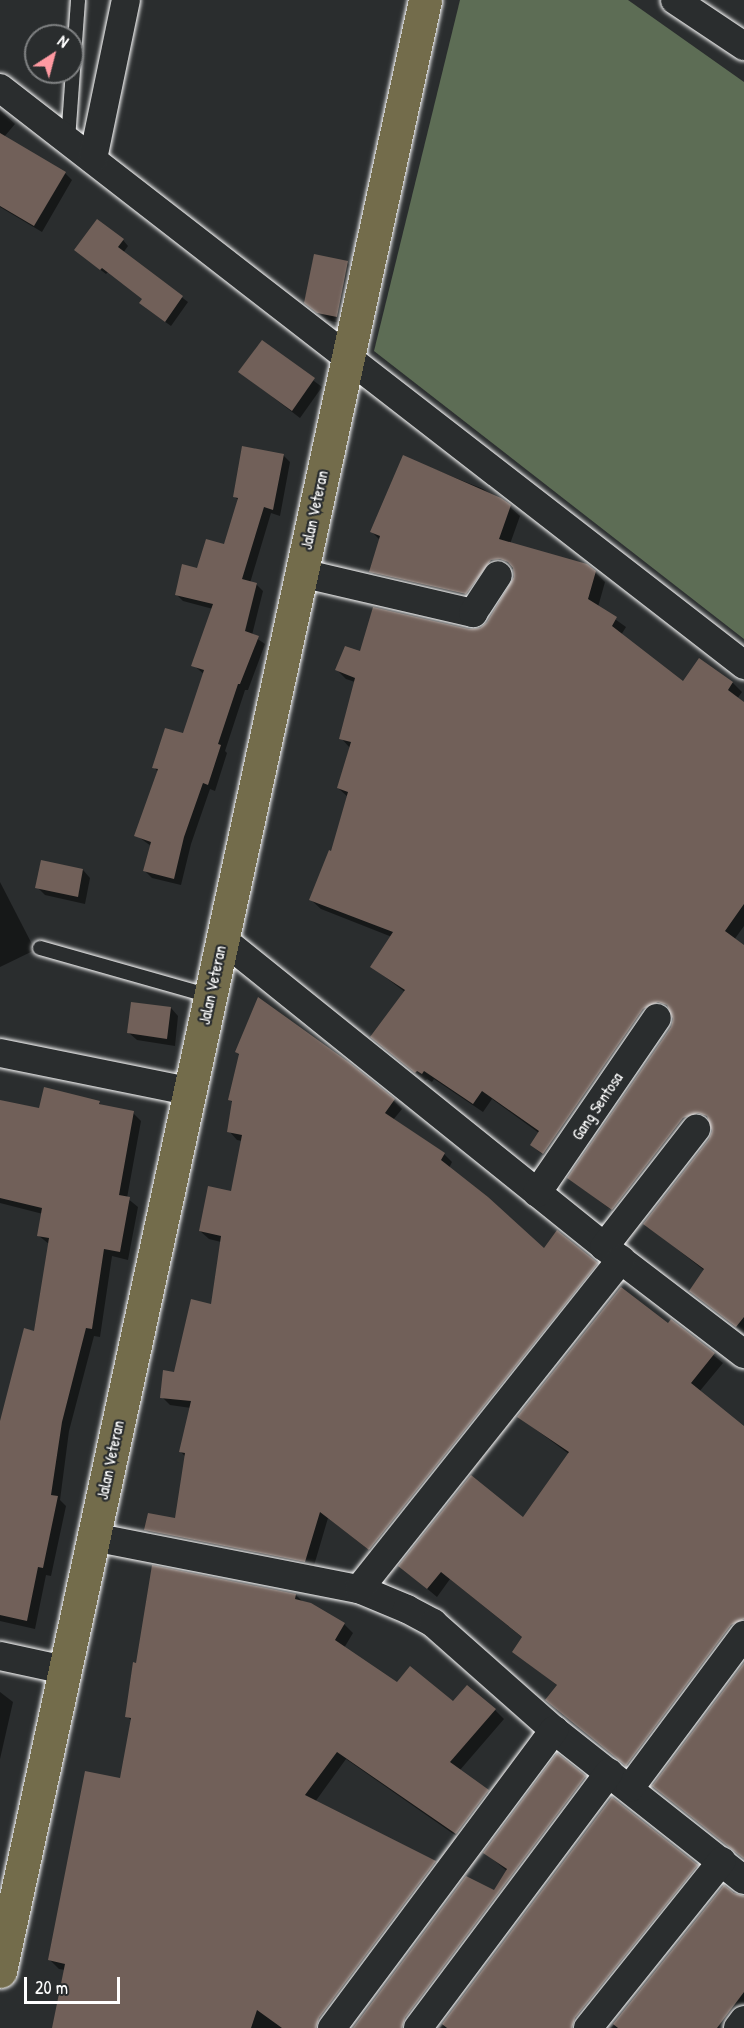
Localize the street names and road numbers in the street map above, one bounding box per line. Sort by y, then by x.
street label: Jalan Veteran [296,469,332,551]
street label: Jalan Veteran [194,944,230,1026]
street label: Gang Sentosa [567,1069,627,1143]
street label: Jalan Veteran [92,1419,128,1501]

